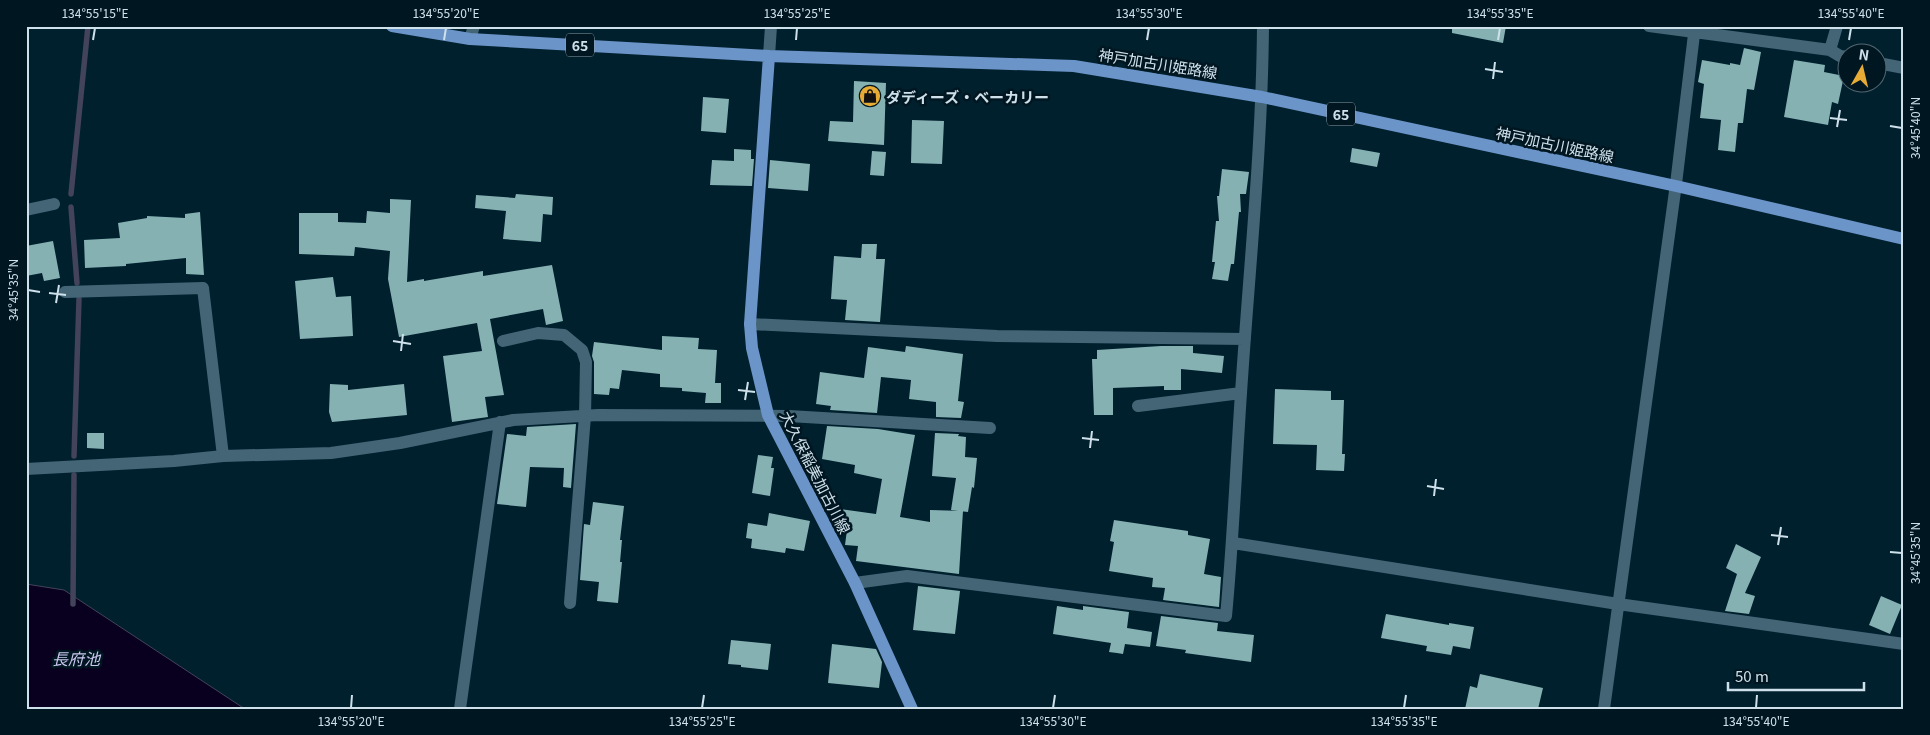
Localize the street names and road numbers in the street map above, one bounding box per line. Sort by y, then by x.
road number: 65 [566,34,594,56]
street label: 神戸加古川姫路線 [1097,43,1219,83]
road number: 65 [1327,102,1355,126]
street label: 神戸加古川姫路線 [1494,121,1616,167]
street label: 大久保稲美加古川線 [776,407,856,537]

